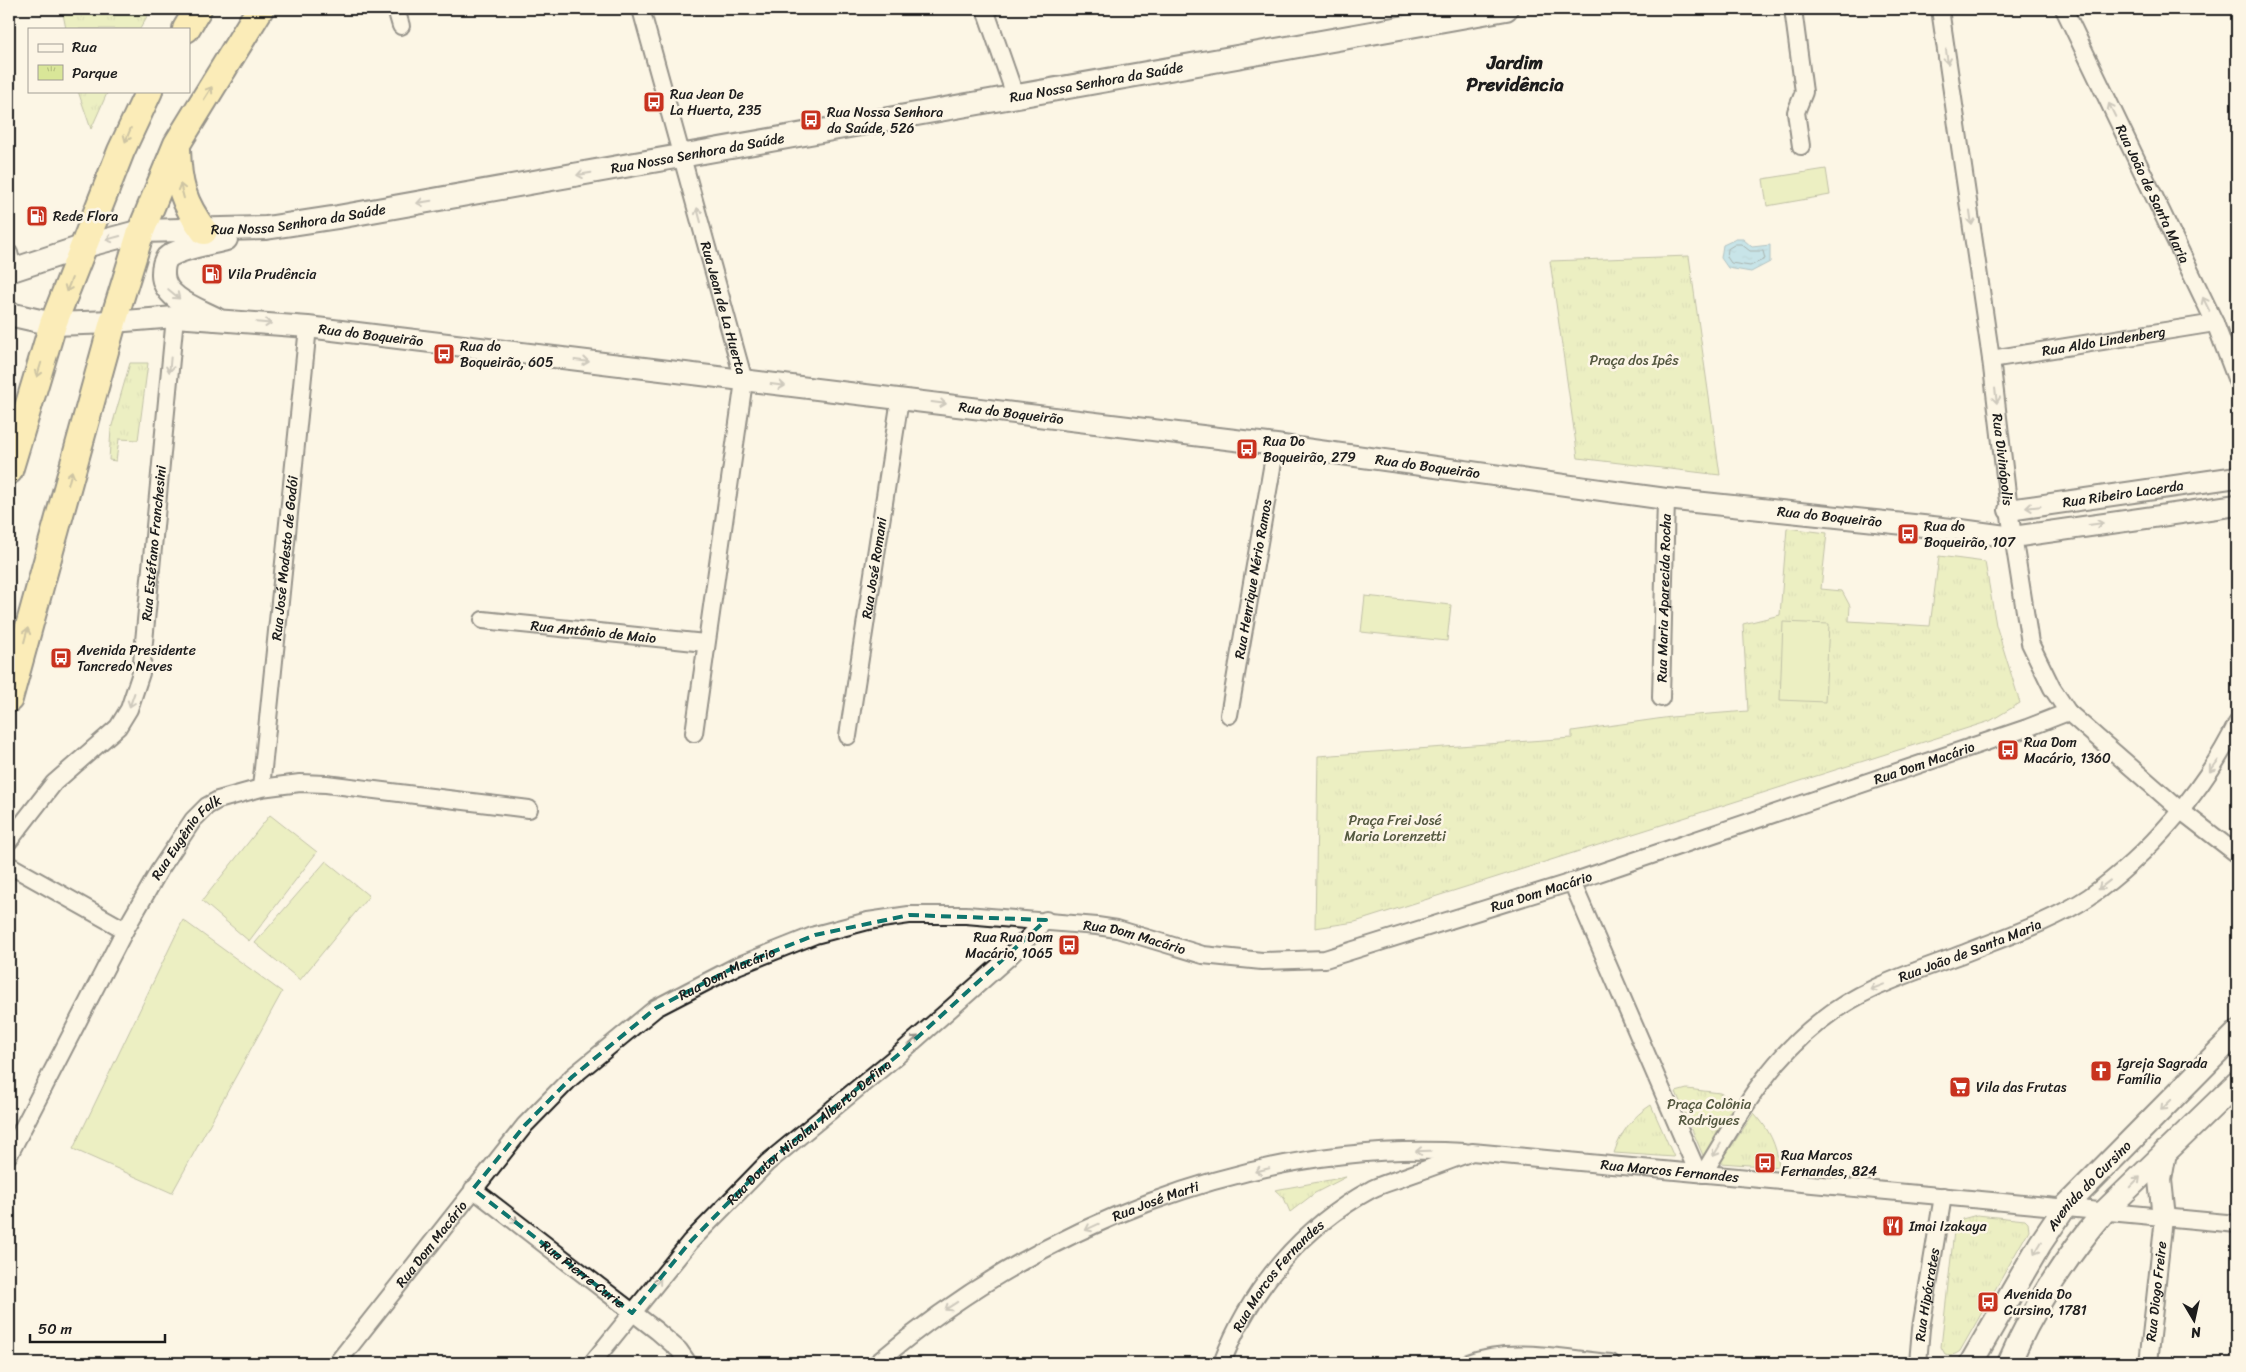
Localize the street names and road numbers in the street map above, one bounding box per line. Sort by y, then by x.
street label: Rua Nossa Senhora da Saúde [1007,54,1185,110]
street label: Rua João de Santa Maria [2109,120,2197,267]
street label: Rua Nossa Senhora da Saúde [609,125,786,181]
street label: Rua Nossa Senhora da Saúde [211,196,388,242]
street label: Rua Jean de La Huerta [693,238,754,377]
street label: Rua do Boqueirão [317,316,425,353]
street label: Rua Aldo Lindenberg [2040,319,2167,363]
street label: Rua do Boqueirão [957,394,1065,432]
street label: Rua Divinópolis [1985,412,2021,508]
street label: Rua do Boqueirão [1374,446,1482,486]
street label: Rua Estéfano Franchesini [134,463,173,622]
street label: Rua Ribeiro Lacerda [2061,472,2185,515]
street label: Rua José Modesto de Godói [264,473,305,642]
street label: Rua Henrique Nério Ramos [1226,497,1279,661]
street label: Rua do Boqueirão [1776,498,1883,534]
street label: Rua Maria Aparecida Rocha [1649,513,1678,683]
street label: Rua José Romani [854,514,894,620]
street label: Rua Antônio de Maio [529,613,657,650]
street label: Rua Dom Macário [1870,734,1978,792]
street label: Rua Eugênio Falk [144,788,227,885]
street label: Rua Dom Macário [1487,864,1595,919]
street label: Rua João de Santa Maria [1894,911,2045,989]
street label: Rua Dom Macário [1082,912,1189,962]
street label: Rua Dom Macário [673,939,779,1007]
street label: Rua Doutor Nicolau Alberto Defina [720,1053,897,1211]
street label: Avenida do Cursino [2039,1134,2137,1237]
street label: Rua Marcos Fernandes [1600,1152,1741,1190]
street label: Rua José Marti [1108,1173,1203,1228]
street label: Rua Dom Macário [389,1195,474,1293]
street label: Rua Marcos Fernandes [1225,1213,1330,1336]
street label: Rua Pierre Curie [535,1233,631,1315]
street label: Rua Diogo Freire [2138,1240,2174,1343]
street label: Rua Hipócrates [1907,1245,1947,1342]

